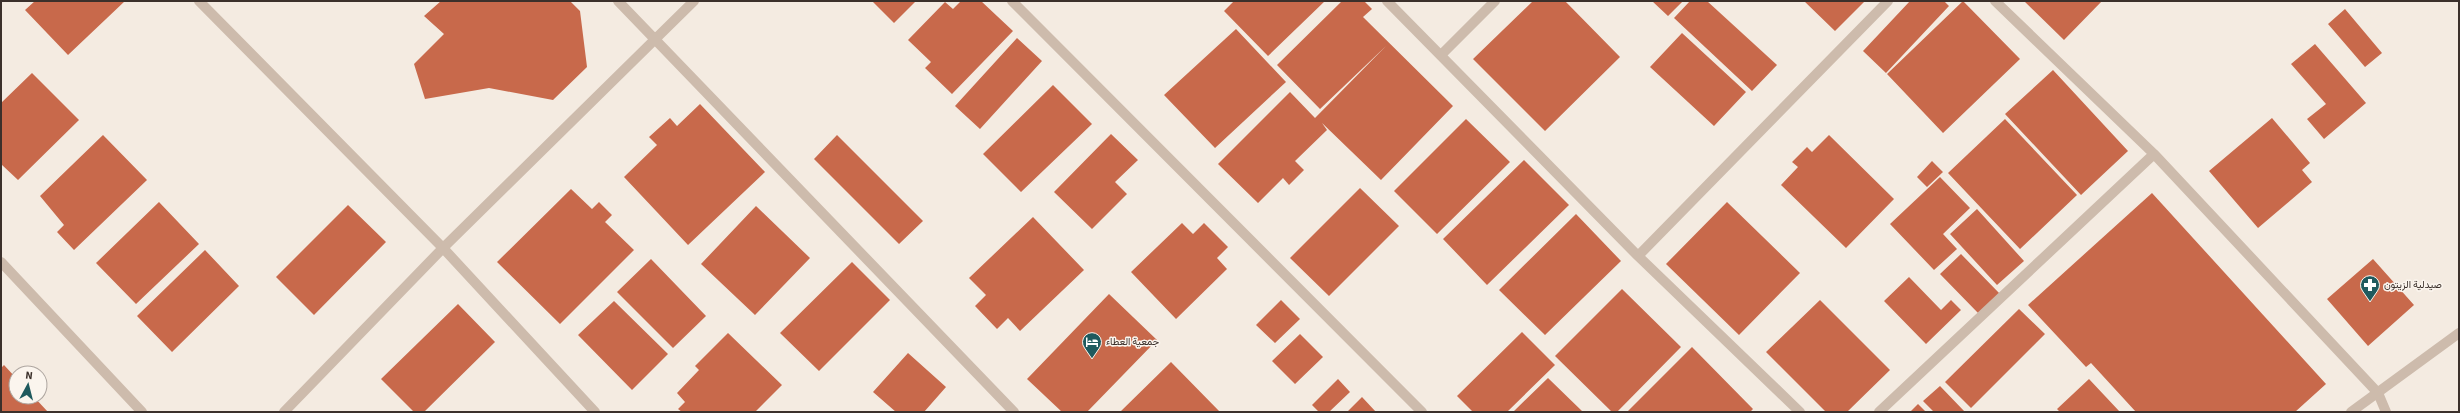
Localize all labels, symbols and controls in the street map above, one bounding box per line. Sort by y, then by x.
pharmacy icon: صيدلية الزيتون [2359,274,2381,302]
place label: صيدلية الزيتون [2384,278,2442,292]
hotel icon: جمعية العطاء [1081,331,1103,359]
place label: جمعية العطاء [1106,335,1160,349]
north arrow [8,365,48,405]
text: N [25,368,34,383]

